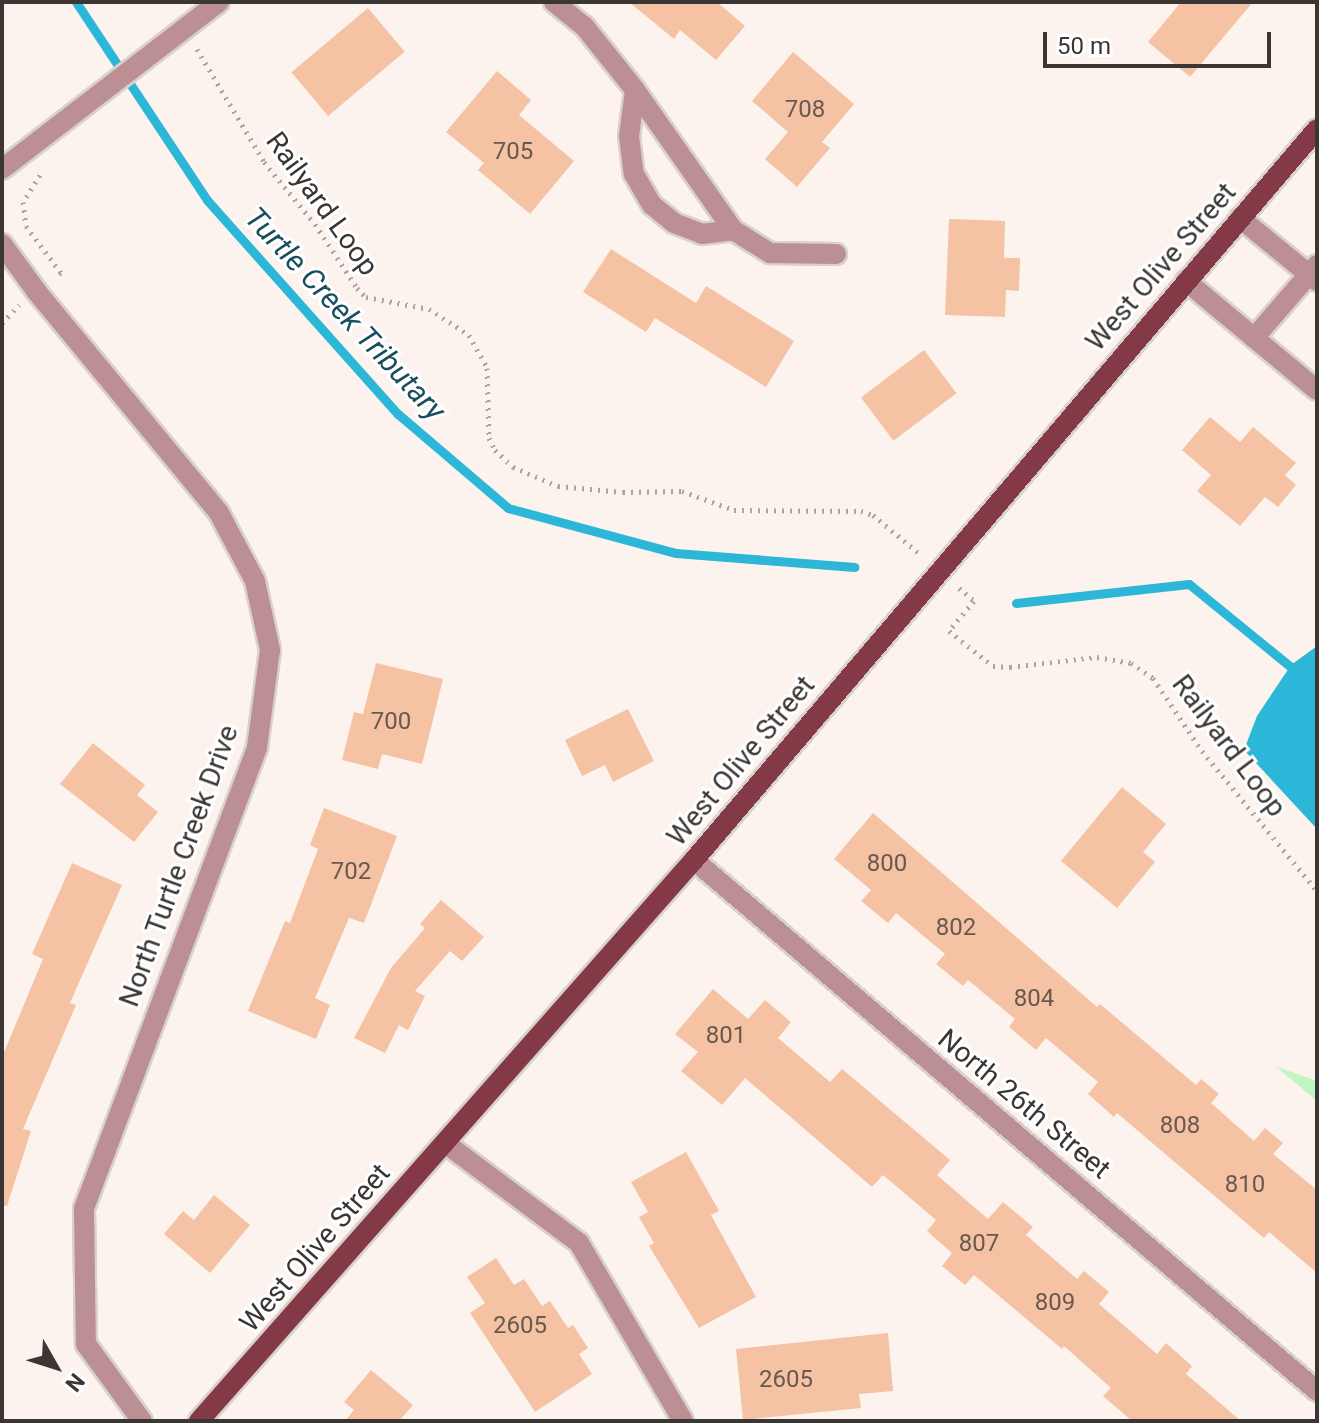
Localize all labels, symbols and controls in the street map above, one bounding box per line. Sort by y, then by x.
scale bar [1047,16,1275,66]
text: 50 m [1057,32,1111,60]
house number: 708 [785,96,825,124]
street label: Railyard Loop [259,126,385,282]
house number: 705 [493,138,533,166]
street label: West Olive Street [1079,176,1243,358]
water label: Turtle Creek Tributary [237,200,453,428]
street label: Railyard Loop [1165,668,1293,824]
street label: West Olive Street [660,669,822,853]
house number: 700 [371,708,411,736]
street label: North Turtle Creek Drive [112,720,246,1012]
house number: 800 [867,850,907,878]
house number: 702 [331,858,371,886]
house number: 802 [936,914,976,942]
house number: 804 [1014,985,1054,1013]
house number: 801 [706,1022,746,1050]
street label: North 26th Street [931,1022,1117,1186]
house number: 808 [1160,1112,1200,1140]
street label: West Olive Street [233,1157,397,1339]
house number: 810 [1225,1171,1265,1199]
house number: 807 [959,1230,999,1258]
house number: 809 [1035,1289,1075,1317]
house number: 2605 [493,1312,547,1340]
north arrow [16,1327,96,1407]
house number: 2605 [759,1366,813,1394]
text: N [60,1369,90,1396]

